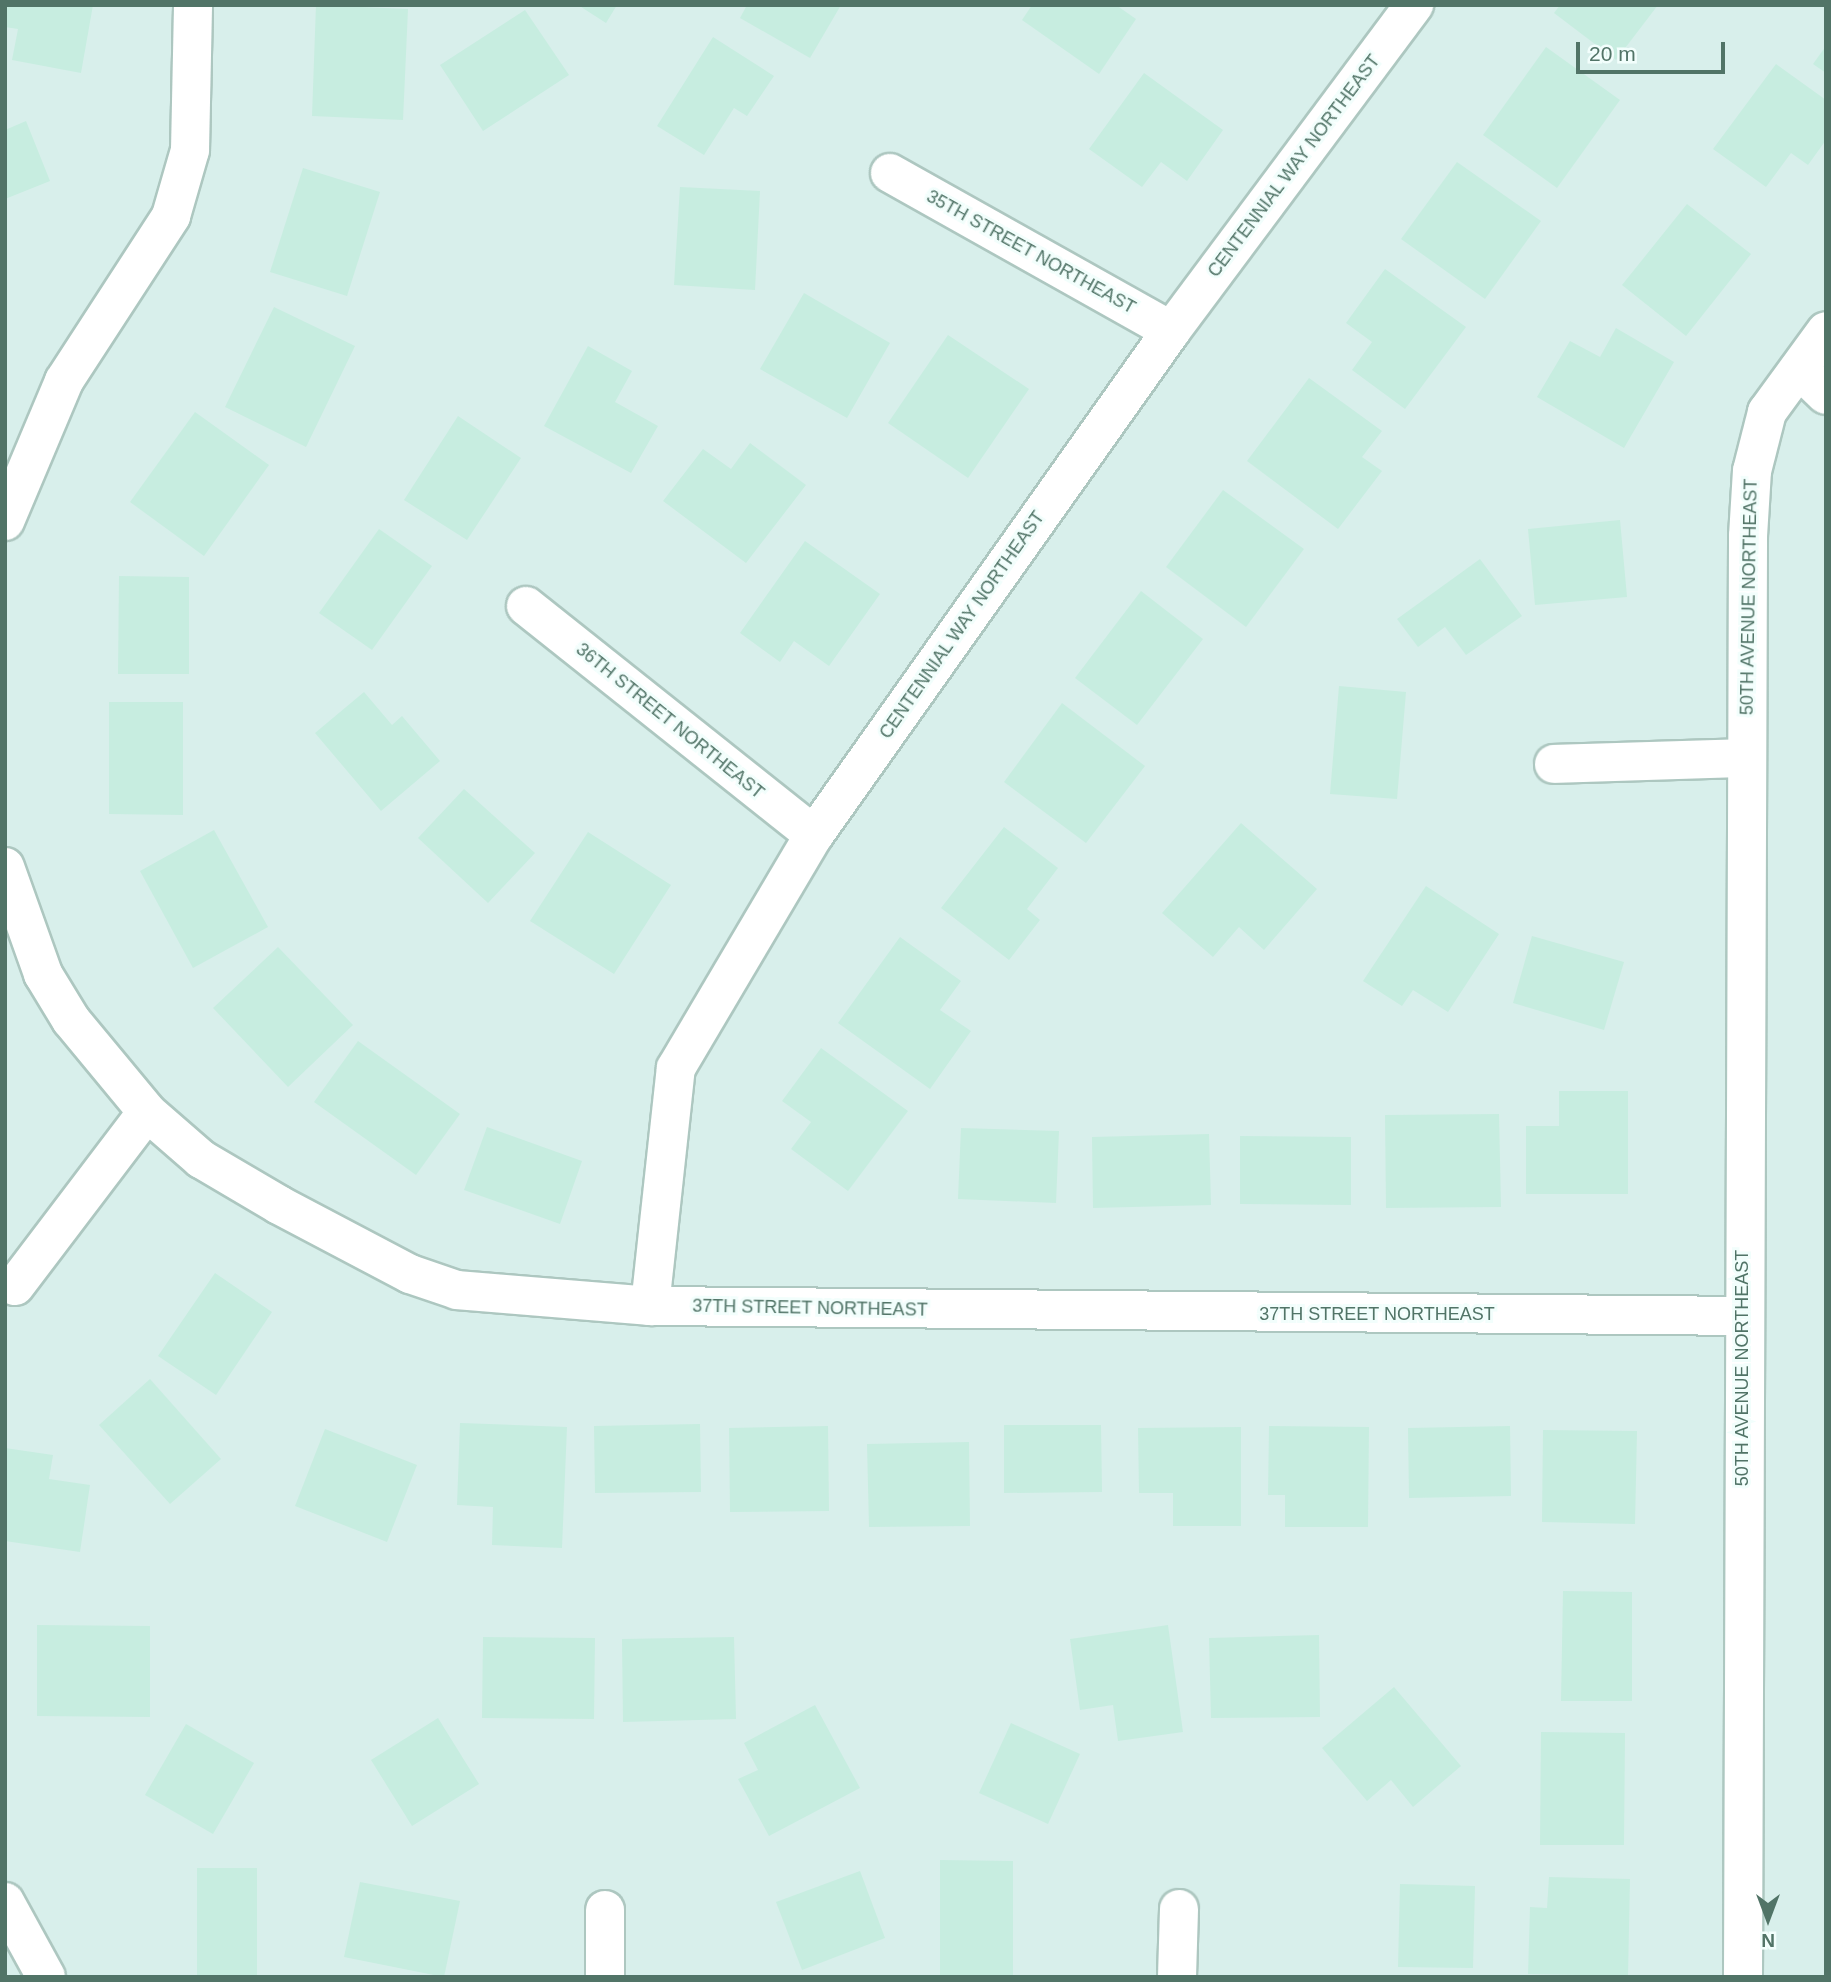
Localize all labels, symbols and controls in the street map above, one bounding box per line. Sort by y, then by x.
scale bar [1579,28,1728,72]
text: 20 m [1589,42,1636,65]
street label: CENTENNIAL WAY NORTHEAST [1203,50,1385,282]
street label: 35TH STREET NORTHEAST [923,185,1139,319]
street label: 50TH AVENUE NORTHEAST [1736,478,1762,716]
street label: CENTENNIAL WAY NORTHEAST [875,507,1049,743]
street label: 36TH STREET NORTHEAST [572,638,768,804]
street label: 50TH AVENUE NORTHEAST [1731,1249,1753,1487]
street label: 37TH STREET NORTHEAST [692,1295,928,1321]
street label: 37TH STREET NORTHEAST [1259,1303,1495,1325]
north arrow [1733,1884,1803,1954]
text: N [1761,1930,1775,1951]

